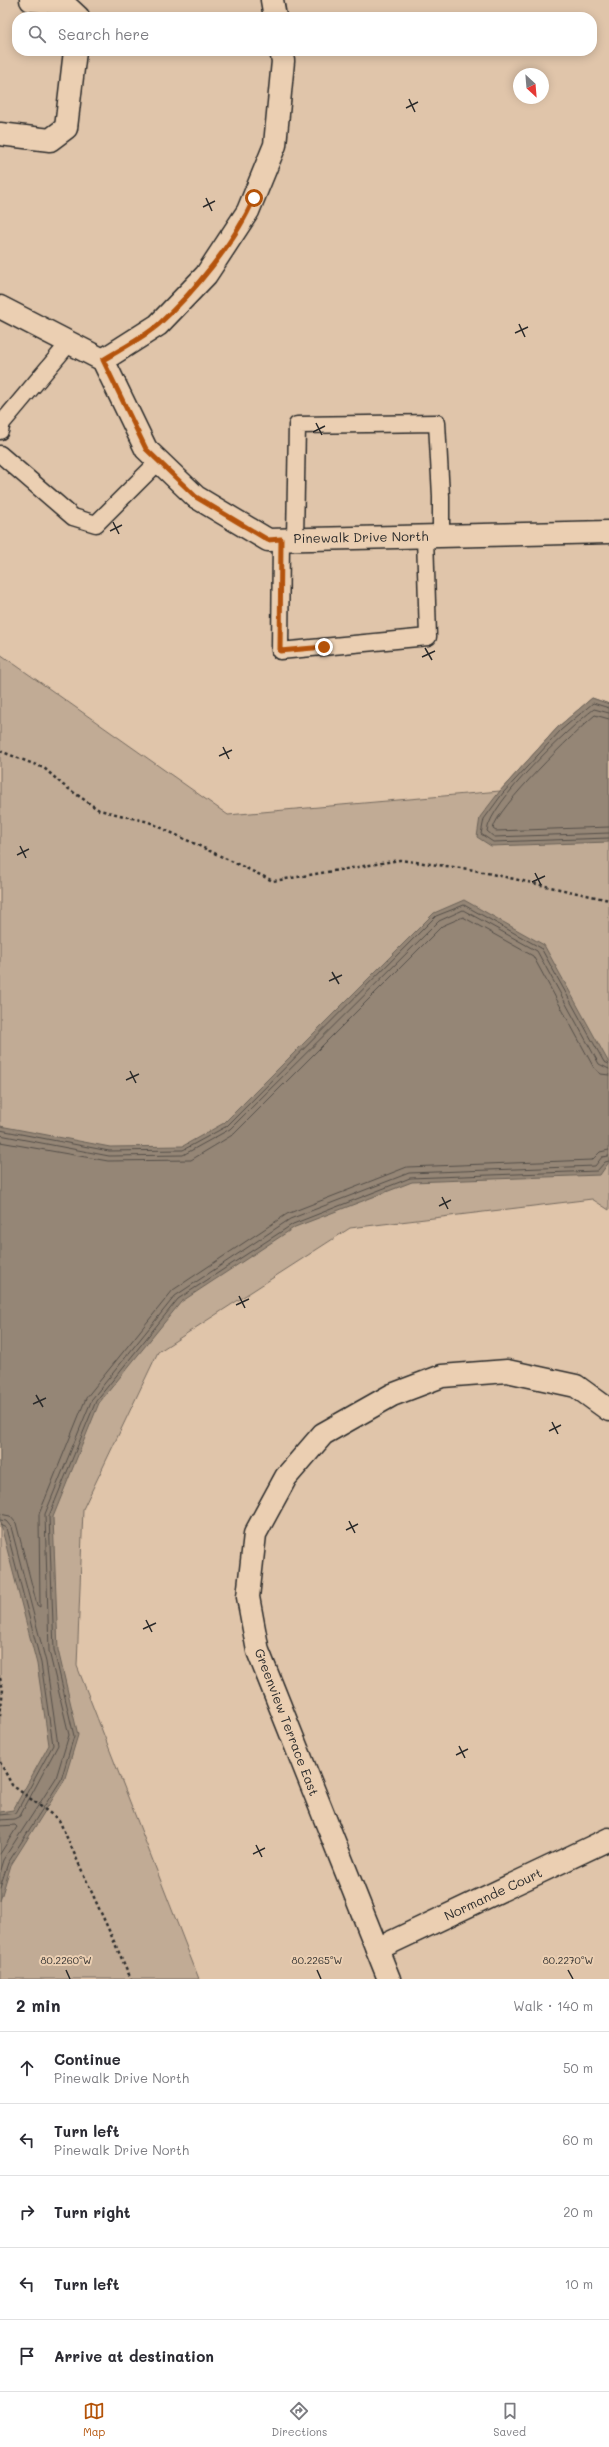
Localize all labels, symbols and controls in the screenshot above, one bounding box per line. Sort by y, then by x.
search box [12,12,597,56]
icon: search [26,23,48,45]
text: Search here [58,24,149,44]
north arrow [513,68,549,104]
route start [245,189,263,207]
street label: Pinewalk Drive North [293,527,429,546]
route end [315,638,333,656]
street label: Greenview Terrace East [251,1646,324,1798]
street label: Normande Court [441,1863,545,1924]
text: 80.2260°W [40,1953,92,1967]
text: 80.2265°W [292,1953,343,1967]
text: 80.2270°W [543,1953,594,1967]
text: 2 min [16,1994,61,2016]
text: Walk · 140 m [513,1997,593,2014]
text: Continue [54,2049,121,2069]
icon: ahead [16,2057,38,2079]
text: 50 m [563,2059,593,2076]
text: Pinewalk Drive North [54,2069,189,2086]
text: Turn left [54,2121,119,2141]
icon: left [16,2129,38,2151]
text: 60 m [563,2131,593,2148]
text: Pinewalk Drive North [54,2141,189,2158]
icon: right [16,2201,38,2223]
text: Turn right [54,2202,131,2222]
text: 20 m [563,2203,593,2220]
icon: left [16,2273,38,2295]
text: Turn left [54,2274,119,2294]
text: 10 m [565,2275,593,2292]
icon: arrive [16,2345,38,2367]
text: Arrive at destination [54,2346,214,2366]
tab: Map [83,2400,105,2439]
tab: Directions [271,2400,327,2439]
tab: Saved [493,2400,526,2439]

